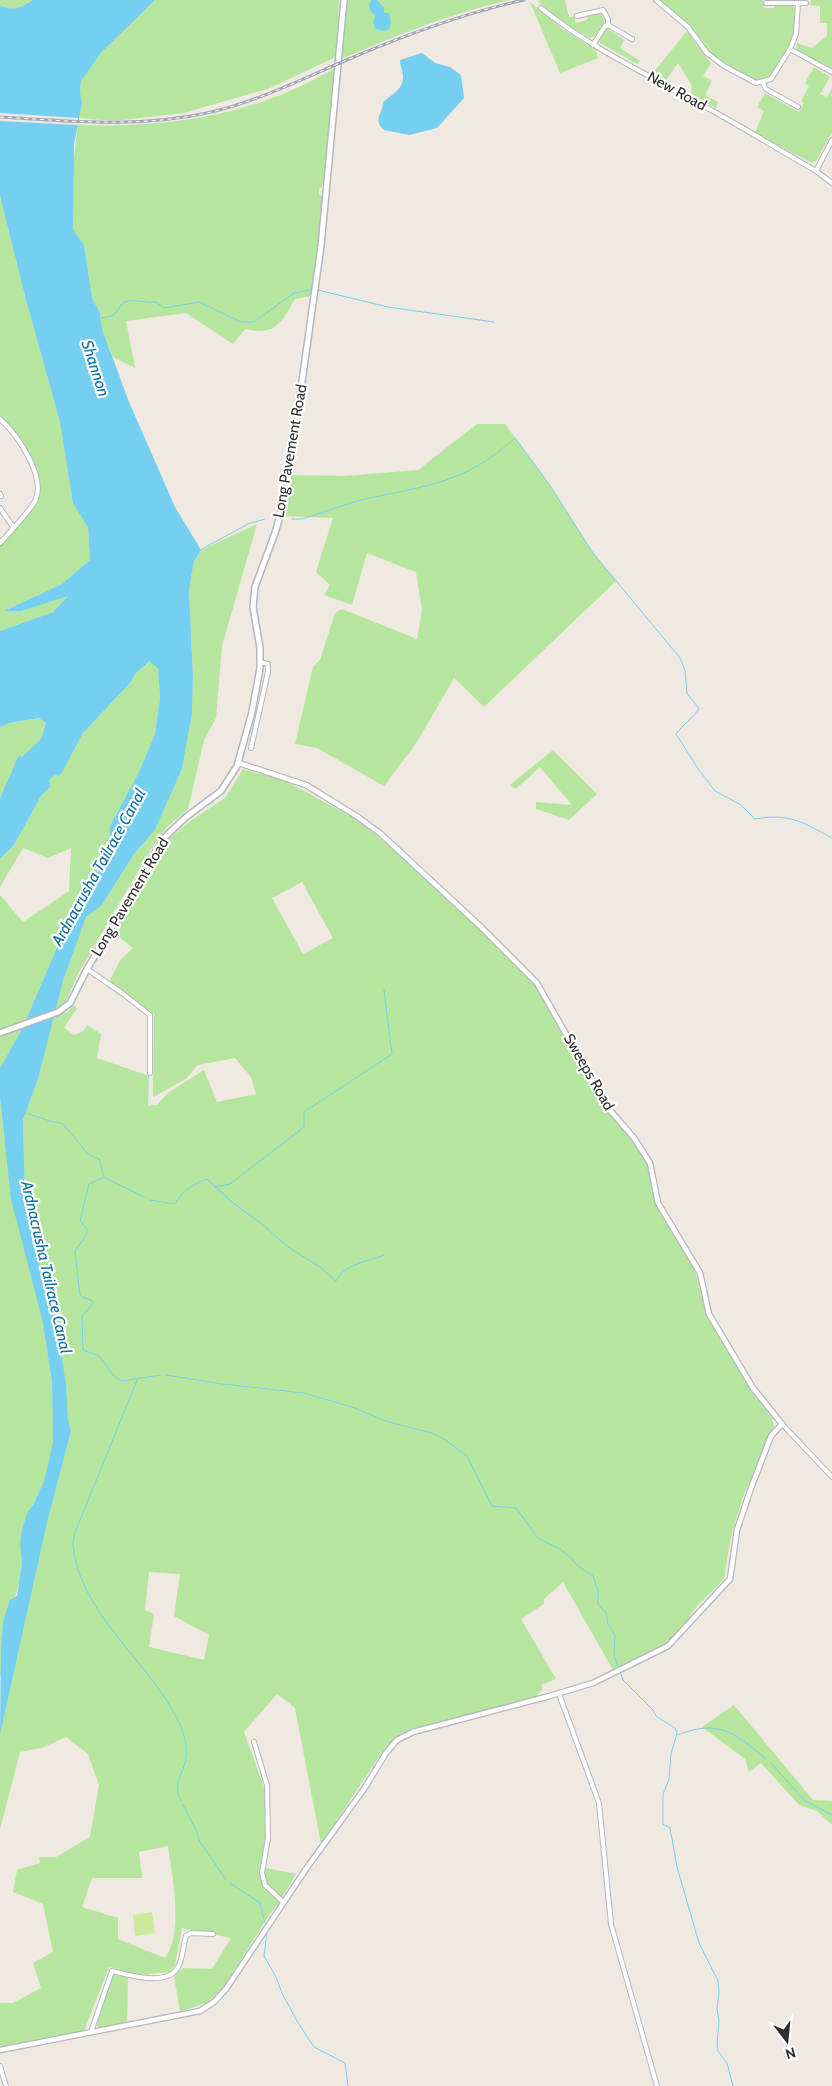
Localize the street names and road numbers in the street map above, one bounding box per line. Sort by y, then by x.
street label: New Road [644,67,710,115]
street label: Long Pavement Road [269,383,311,519]
street label: Long Pavement Road [87,834,173,960]
street label: Sweeps Road [560,1031,618,1113]

